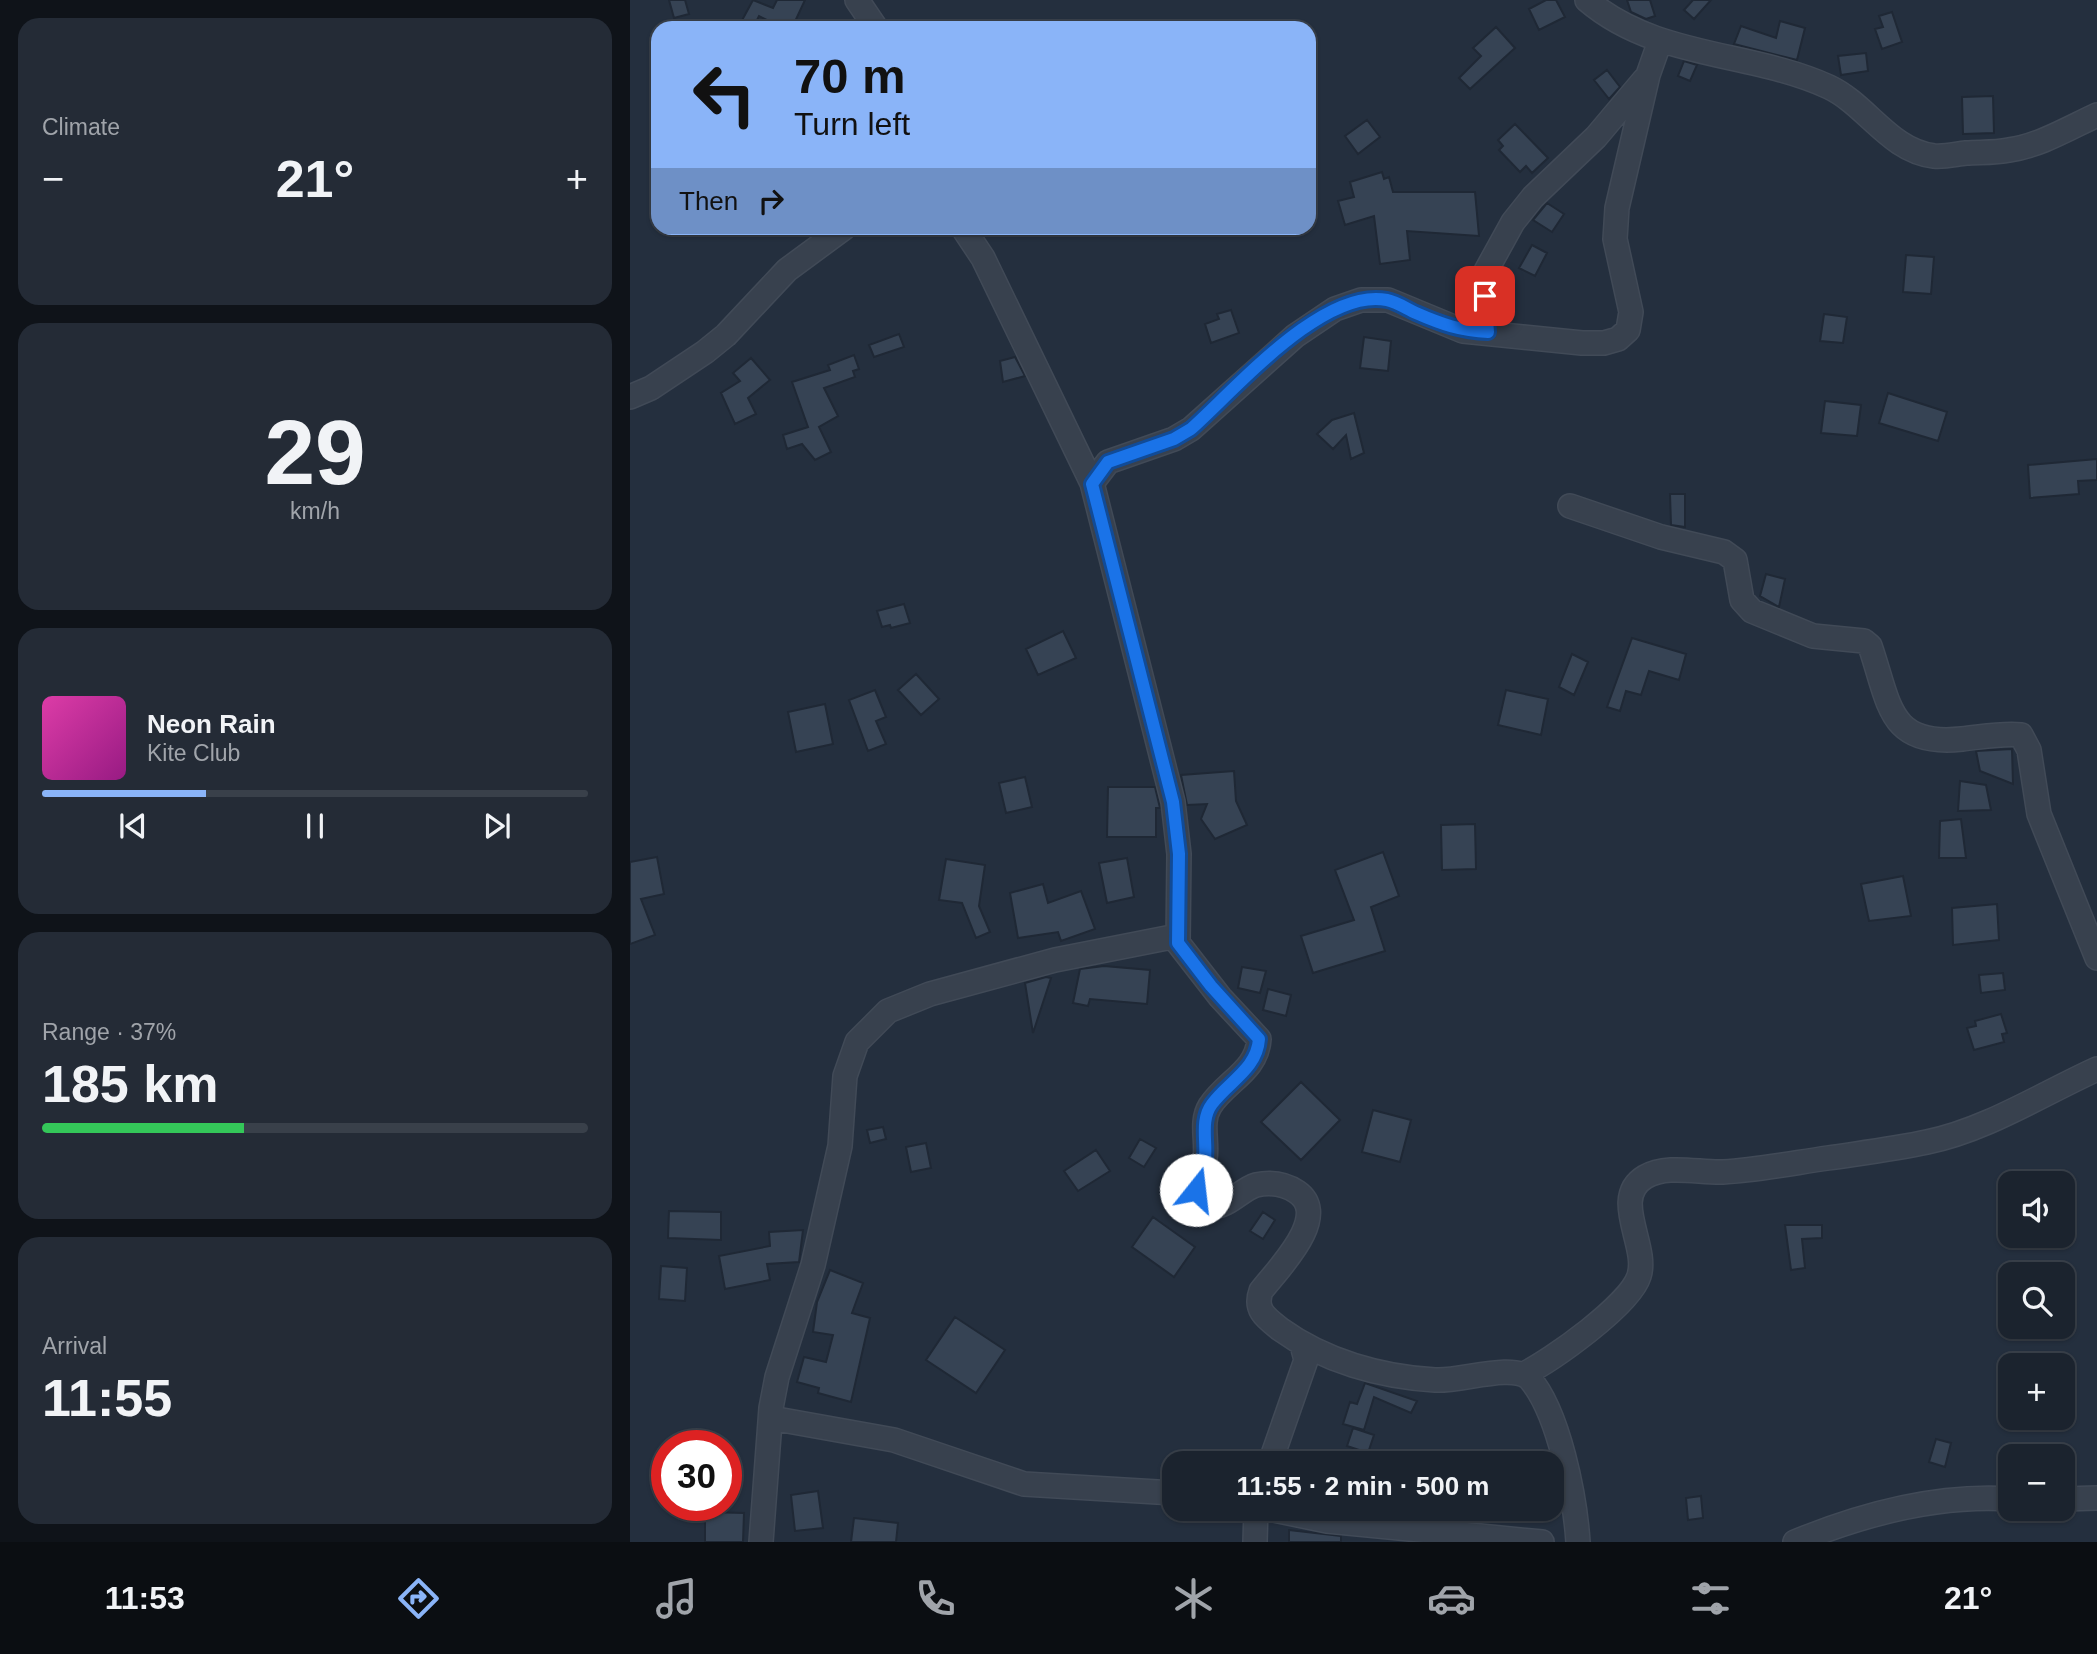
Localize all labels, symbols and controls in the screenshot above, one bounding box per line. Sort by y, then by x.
icon: left [679,49,770,140]
text: 70 m [794,49,906,103]
text: Turn left [794,106,910,142]
text: Climate [42,114,120,140]
text: 21° [276,150,354,208]
text: − [42,158,64,200]
text: + [566,158,588,200]
icon: right [752,182,790,220]
text: Then [679,186,738,216]
pin [1455,266,1515,326]
icon: arrive [1466,277,1504,315]
text: 29 [264,402,366,503]
text: km/h [290,498,340,524]
text: Neon Rain [147,709,276,739]
text: Kite Club [147,740,240,766]
icon: previous [114,807,152,845]
icon: pause [296,807,334,845]
icon: next [478,807,516,845]
text: Range · 37% [42,1019,176,1045]
text: 185 km [42,1055,218,1113]
position arrow [1159,1153,1233,1227]
map controls [1998,1171,2075,1521]
button: sound [1998,1171,2075,1248]
button: search [1998,1262,2075,1339]
text: Arrival [42,1333,107,1359]
button: + [1998,1353,2075,1430]
text: 11:55 [42,1369,172,1427]
speed limit sign: 30 [651,1430,742,1521]
button: − [1998,1444,2075,1521]
text: 11:55 · 2 min · 500 m [1237,1471,1489,1501]
icon: directions [394,1574,443,1623]
icon: music [652,1574,701,1623]
icon: phone [911,1574,960,1623]
icon: climate [1169,1574,1218,1623]
icon: car [1427,1574,1476,1623]
icon: filters [1686,1574,1735,1623]
text: 11:53 [105,1580,185,1616]
text: 21° [1944,1580,1992,1616]

